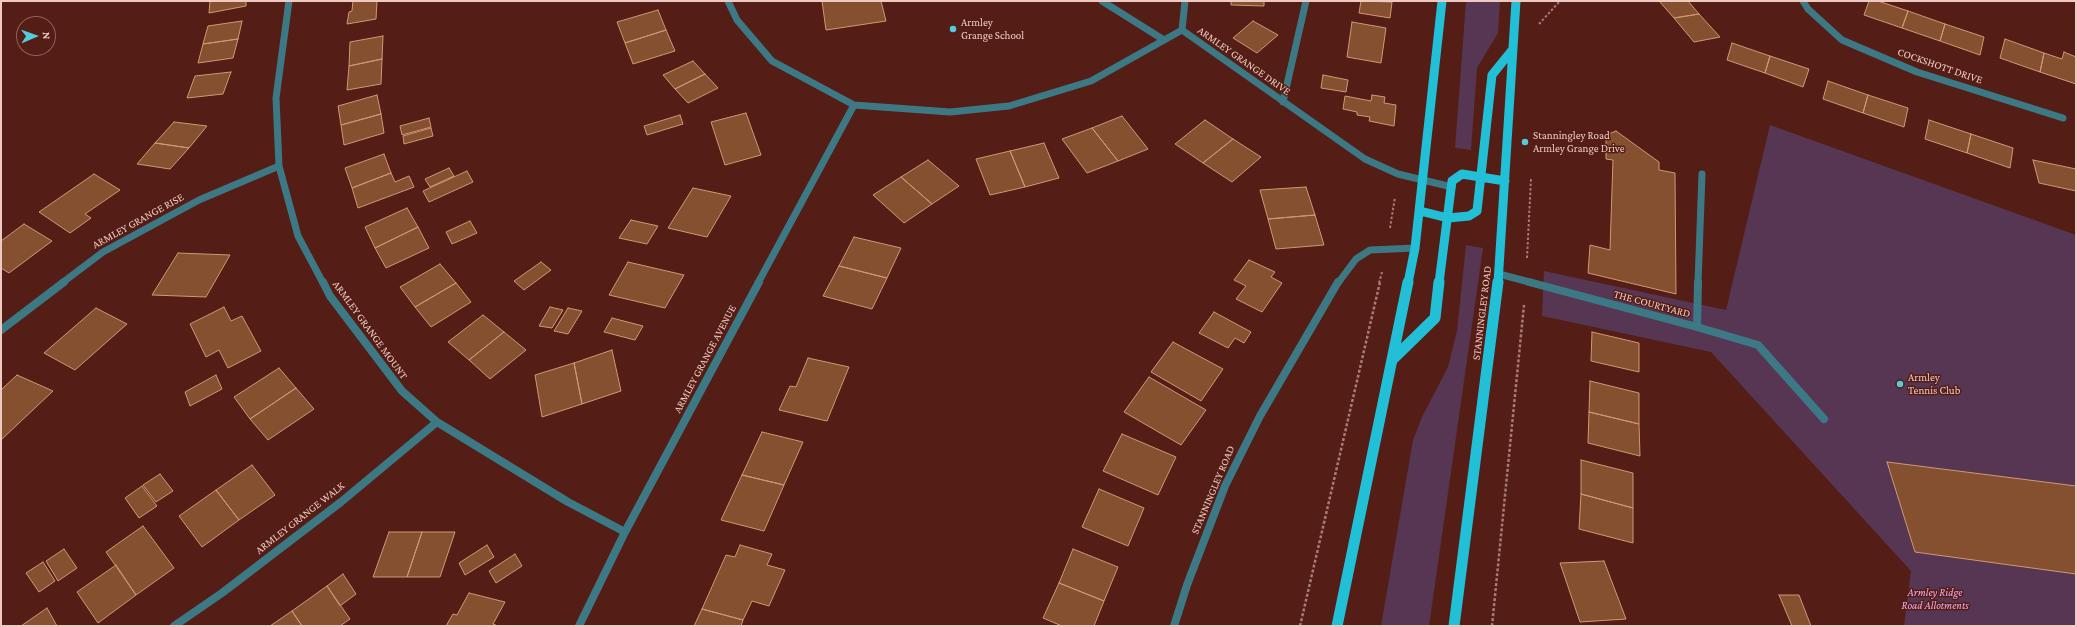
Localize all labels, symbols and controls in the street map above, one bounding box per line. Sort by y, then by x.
north arrow [16,16,56,56]
place label: Armley Grange School [961,16,1024,42]
marker: Armley Grange School [948,24,958,34]
street label: ARMLEY GRANGE DRIVE [1195,24,1293,98]
text: N [41,32,53,40]
street label: COCKSHOTT DRIVE [1896,45,1984,87]
place label: Stanningley Road Armley Grange Drive [1533,129,1625,155]
marker: Stanningley Road Armley Grange Drive [1520,137,1530,147]
street label: ARMLEY GRANGE RISE [90,190,186,252]
street label: STANNINGLEY ROAD [1470,265,1494,361]
street label: ARMLEY GRANGE MOUNT [330,278,410,382]
street label: THE COURTYARD [1612,287,1692,321]
street label: ARMLEY GRANGE AVENUE [671,303,739,415]
place label: Armley Tennis Club [1908,371,1960,397]
marker: Armley Tennis Club [1895,379,1905,389]
street label: STANNINGLEY ROAD [1188,444,1238,536]
street label: ARMLEY GRANGE WALK [253,479,347,557]
park label: Armley Ridge Road Allotments [1901,586,1969,612]

